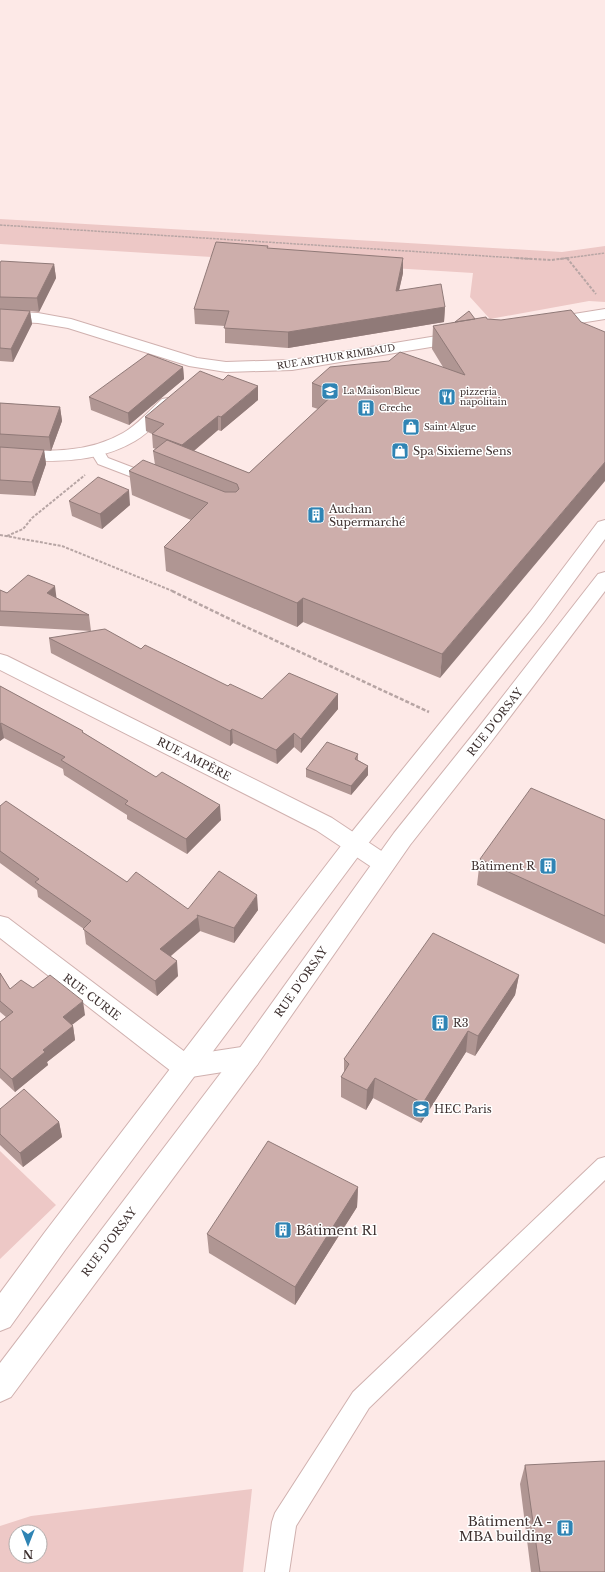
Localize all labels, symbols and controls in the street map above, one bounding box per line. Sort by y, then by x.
street label: RUE ARTHUR RIMBAUD [276,342,396,371]
school or university icon: La Maison Bleue [320,381,340,401]
place label: La Maison Bleue [343,385,420,396]
place label: pizzeria napolitain [460,386,507,407]
restaurant icon: pizzeria napolitain [437,387,457,407]
building icon: Creche [356,398,376,418]
place label: Creche [379,402,412,413]
shop icon: Saint Algue [401,417,421,437]
place label: Saint Algue [424,421,476,432]
shop icon: Spa Sixieme Sens [390,441,410,461]
place label: Spa Sixieme Sens [413,444,511,458]
place label: Auchan Supermarché [328,502,405,529]
building icon: Auchan Supermarché [306,505,326,525]
street label: RUE D'ORSAY [464,684,527,759]
street label: RUE AMPÈRE [155,734,233,784]
building icon: Bâtiment R [538,856,558,876]
place label: Bâtiment R [471,859,535,873]
street label: RUE D'ORSAY [272,943,331,1020]
street label: RUE CURIE [60,971,124,1023]
building icon: R3 [430,1013,450,1033]
place label: R3 [453,1016,469,1030]
school or university icon: HEC Paris [411,1099,431,1119]
place label: HEC Paris [434,1102,492,1116]
street label: RUE D'ORSAY [79,1204,140,1279]
building icon: Bâtiment R1 [273,1220,293,1240]
place label: Bâtiment R1 [296,1222,378,1239]
place label: Bâtiment A - MBA building [459,1513,552,1545]
building icon: Bâtiment A - MBA building [555,1518,575,1538]
north arrow [8,1524,48,1564]
text: N [22,1547,33,1561]

